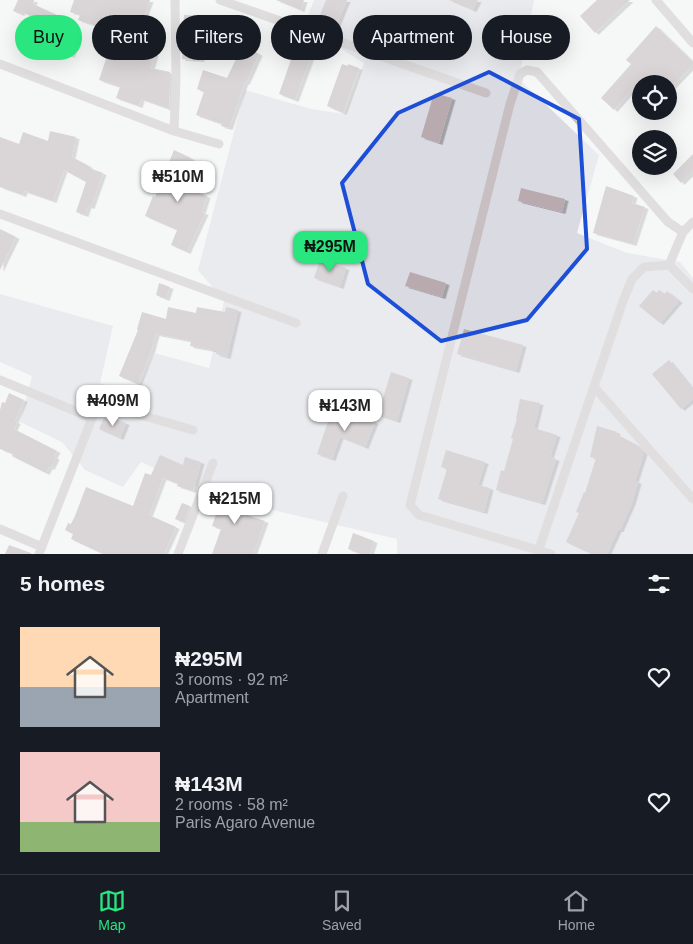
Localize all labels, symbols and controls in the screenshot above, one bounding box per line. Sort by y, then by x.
chip: Buy [15,15,82,60]
chip: Rent [92,15,166,60]
chip: Filters [176,15,261,60]
chip: New [271,15,343,60]
chip: Apartment [353,15,472,60]
chip: House [482,15,570,60]
map controls [632,75,677,175]
button: locate [632,75,677,120]
button: layers [632,130,677,175]
pin: ₦510M [143,160,213,203]
text: ₦510M [152,168,204,185]
pin: ₦295M [295,230,365,273]
text: ₦295M [304,238,356,255]
pin: ₦409M [78,384,148,427]
pin: ₦143M [310,390,380,432]
text: ₦409M [87,392,139,409]
text: ₦143M [319,397,371,414]
pin: ₦215M [200,482,270,525]
text: ₦215M [209,490,261,507]
icon: filters [645,570,673,598]
text: 5 homes [20,572,105,595]
icon: home [60,647,120,707]
text: ₦295M [175,647,243,670]
icon: heart [645,663,673,691]
text: 3 rooms · 92 m² [175,671,288,688]
text: Apartment [175,689,249,706]
icon: home [60,772,120,832]
text: ₦143M [175,772,243,795]
icon: heart [645,788,673,816]
text: 2 rooms · 58 m² [175,796,288,813]
text: Paris Agaro Avenue [175,814,315,831]
tab: Map [98,887,126,933]
tab: Saved [322,887,362,933]
tab: Home [558,887,595,933]

